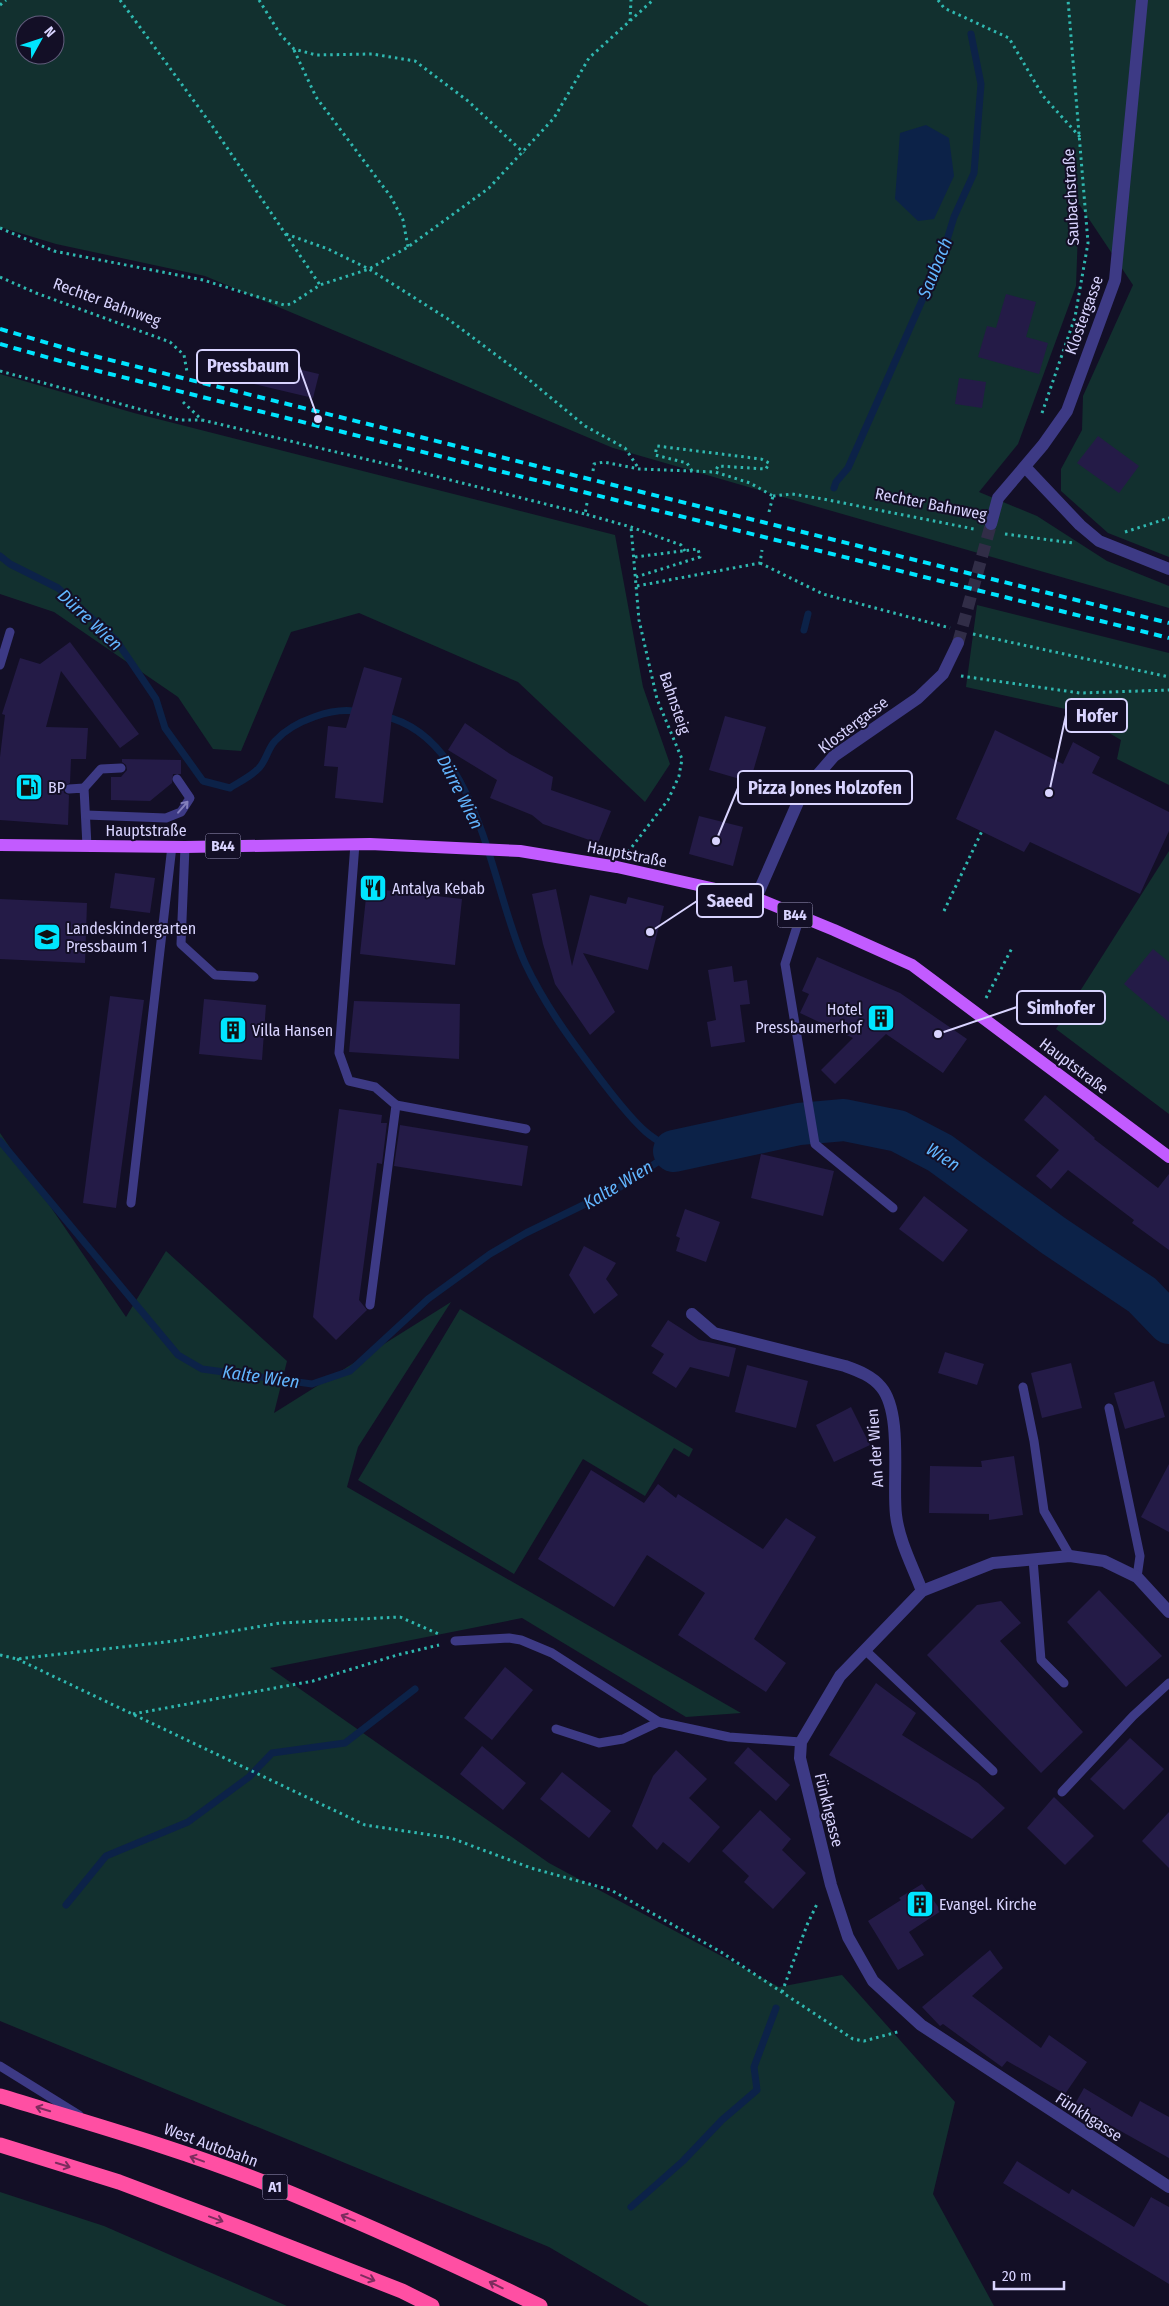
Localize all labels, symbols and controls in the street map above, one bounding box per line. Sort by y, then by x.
north arrow [15,15,65,65]
text: N [40,23,59,41]
street label: Saubachstraße [1059,148,1083,246]
water label: Saubach [913,234,957,302]
street label: Klostergasse [1061,273,1107,357]
street label: Rechter Bahnweg [51,274,164,330]
callout: Pressbaum [197,350,299,383]
text: Pressbaum [207,355,289,377]
street label: Rechter Bahnweg [874,484,989,524]
water label: Dürre Wien [53,585,127,655]
street label: Bahnsteig [655,669,695,737]
street label: Klostergasse [814,693,892,757]
callout: Hofer [1066,699,1127,732]
text: Hofer [1076,705,1118,727]
water label: Dürre Wien [432,751,488,833]
callout: Pizza Jones Holzofen [738,771,912,804]
fuel station icon: BP [14,772,44,802]
text: Pizza Jones Holzofen [748,777,902,799]
place label: BP [48,778,65,797]
one-way arrow [176,801,188,814]
street label: Hauptstraße [105,821,187,840]
road number: B44 [206,834,240,858]
street label: Hauptstraße [585,837,669,871]
restaurant icon: Antalya Kebab [358,873,388,903]
place label: Antalya Kebab [392,879,485,898]
callout: Saeed [697,884,763,917]
text: Saeed [707,890,753,912]
road number: B44 [778,902,812,928]
place label: Landeskindergarten Pressbaum 1 [66,919,196,956]
school or university icon: Landeskindergarten Pressbaum 1 [32,922,62,952]
callout: Simhofer [1017,991,1105,1024]
text: Simhofer [1027,997,1096,1019]
place label: Hotel Pressbaumerhof [755,1000,863,1037]
building icon: Hotel Pressbaumerhof [866,1003,896,1033]
building icon: Villa Hansen [218,1015,248,1045]
place label: Villa Hansen [252,1021,333,1040]
street label: Hauptstraße [1036,1034,1112,1098]
water label: Wien [922,1138,964,1176]
water label: Kalte Wien [579,1156,657,1214]
water label: Kalte Wien [221,1361,301,1393]
street label: An der Wien [863,1408,887,1488]
street label: Fünkhgasse [811,1771,847,1849]
building icon: Evangel. Kirche [905,1889,935,1919]
place label: Evangel. Kirche [939,1895,1037,1914]
street label: Fünkhgasse [1052,2088,1126,2146]
one-way arrow [35,2103,51,2113]
street label: West Autobahn [161,2119,261,2171]
one-way arrow [190,2154,205,2163]
one-way arrow [55,2160,71,2170]
road number: A1 [262,2174,288,2200]
one-way arrow [341,2213,356,2222]
one-way arrow [208,2215,224,2224]
scale bar [994,2258,1064,2290]
text: 20 m [1002,2267,1032,2285]
one-way arrow [360,2274,375,2283]
one-way arrow [489,2280,504,2290]

